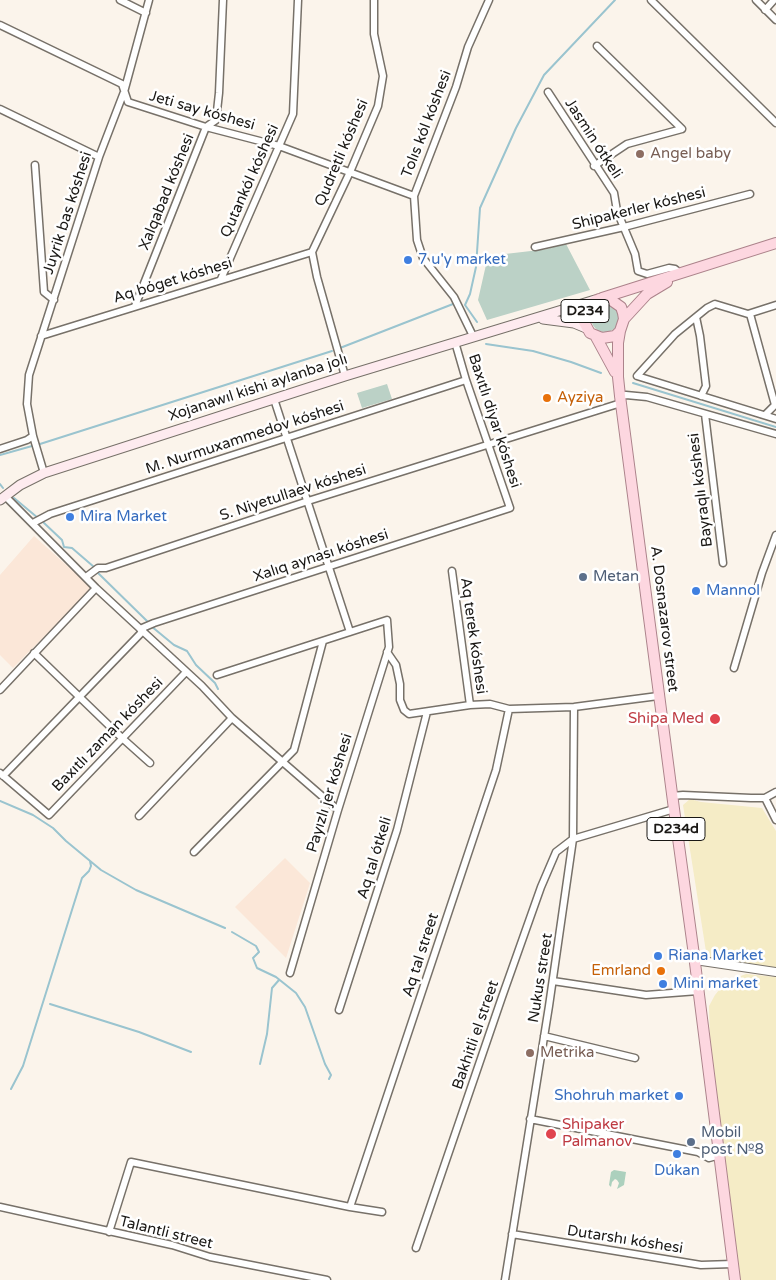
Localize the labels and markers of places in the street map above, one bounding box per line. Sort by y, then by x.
place label: Angel baby [650,145,731,163]
marker: Angel baby [634,148,646,160]
place label: 7 u'y market [418,251,506,269]
marker: 7 u'y market [402,254,414,266]
place label: Ayziya [557,389,603,407]
marker: Ayziya [541,392,553,404]
place label: Mira Market [80,508,167,526]
marker: Mira Market [64,511,76,523]
place label: Metan [593,568,639,586]
marker: Metan [577,571,589,583]
place label: Mannol [706,582,760,600]
marker: Mannol [690,585,702,597]
place label: Shipa Med [628,710,704,728]
marker: Shipa Med [708,712,722,726]
place label: Riana Market [668,947,763,965]
marker: Riana Market [652,950,664,962]
place label: Emrland [591,962,651,980]
marker: Emrland [655,965,667,977]
place label: Mini market [673,975,758,993]
marker: Mini market [657,978,669,990]
place label: Metrika [540,1044,594,1062]
marker: Metrika [524,1047,536,1059]
place label: Shohruh market [554,1087,669,1105]
marker: Shohruh market [673,1090,685,1102]
place label: Shipaker Palmanov [562,1116,632,1151]
place label: Mobil post №8 [701,1124,764,1159]
marker: Shipaker Palmanov [544,1127,558,1141]
marker: Mobil post №8 [685,1136,697,1148]
marker: Dúkan [671,1148,683,1160]
place label: Dúkan [654,1162,700,1180]

